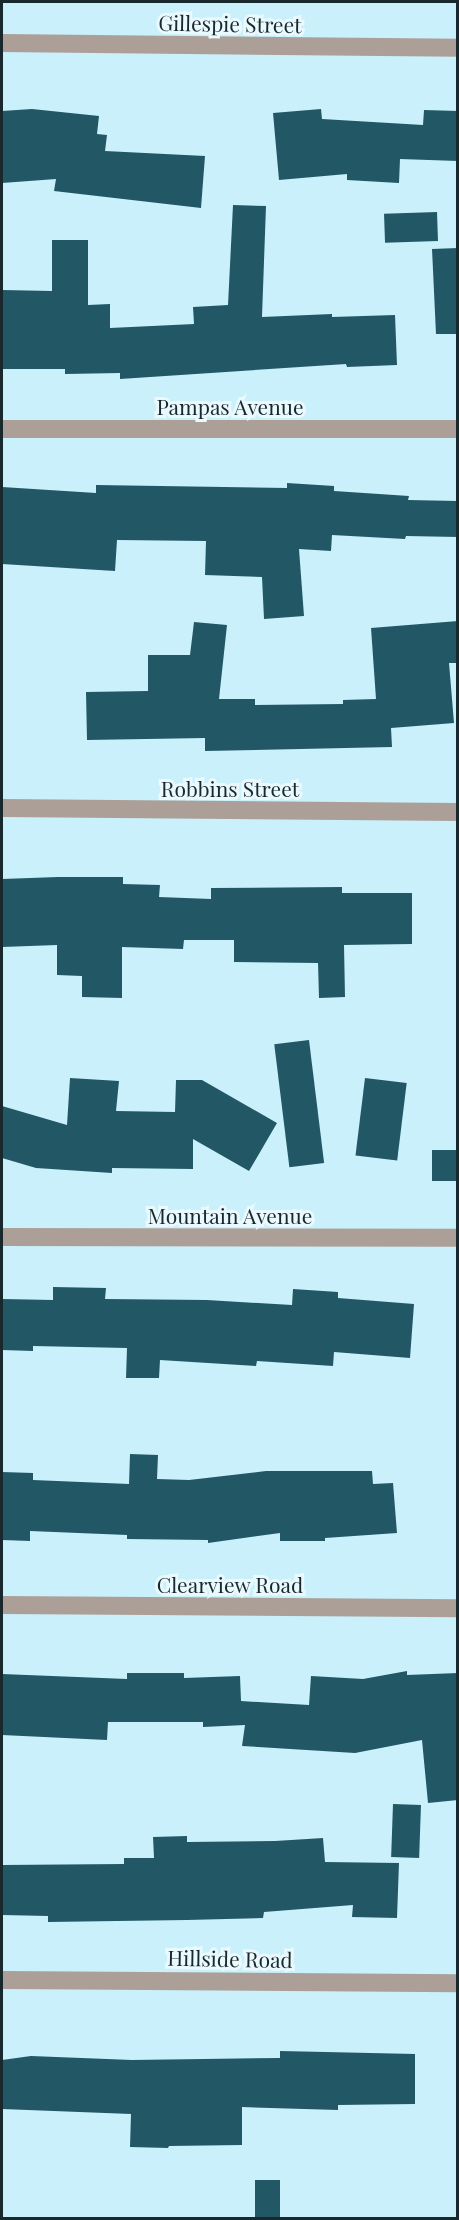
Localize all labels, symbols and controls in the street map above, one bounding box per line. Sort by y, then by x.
street label: Gillespie Street [158,9,302,37]
street label: Pampas Avenue [156,393,304,419]
street label: Robbins Street [161,775,299,801]
street label: Mountain Avenue [147,1202,313,1228]
street label: Clearview Road [157,1571,303,1597]
street label: Hillside Road [167,1944,293,1972]

